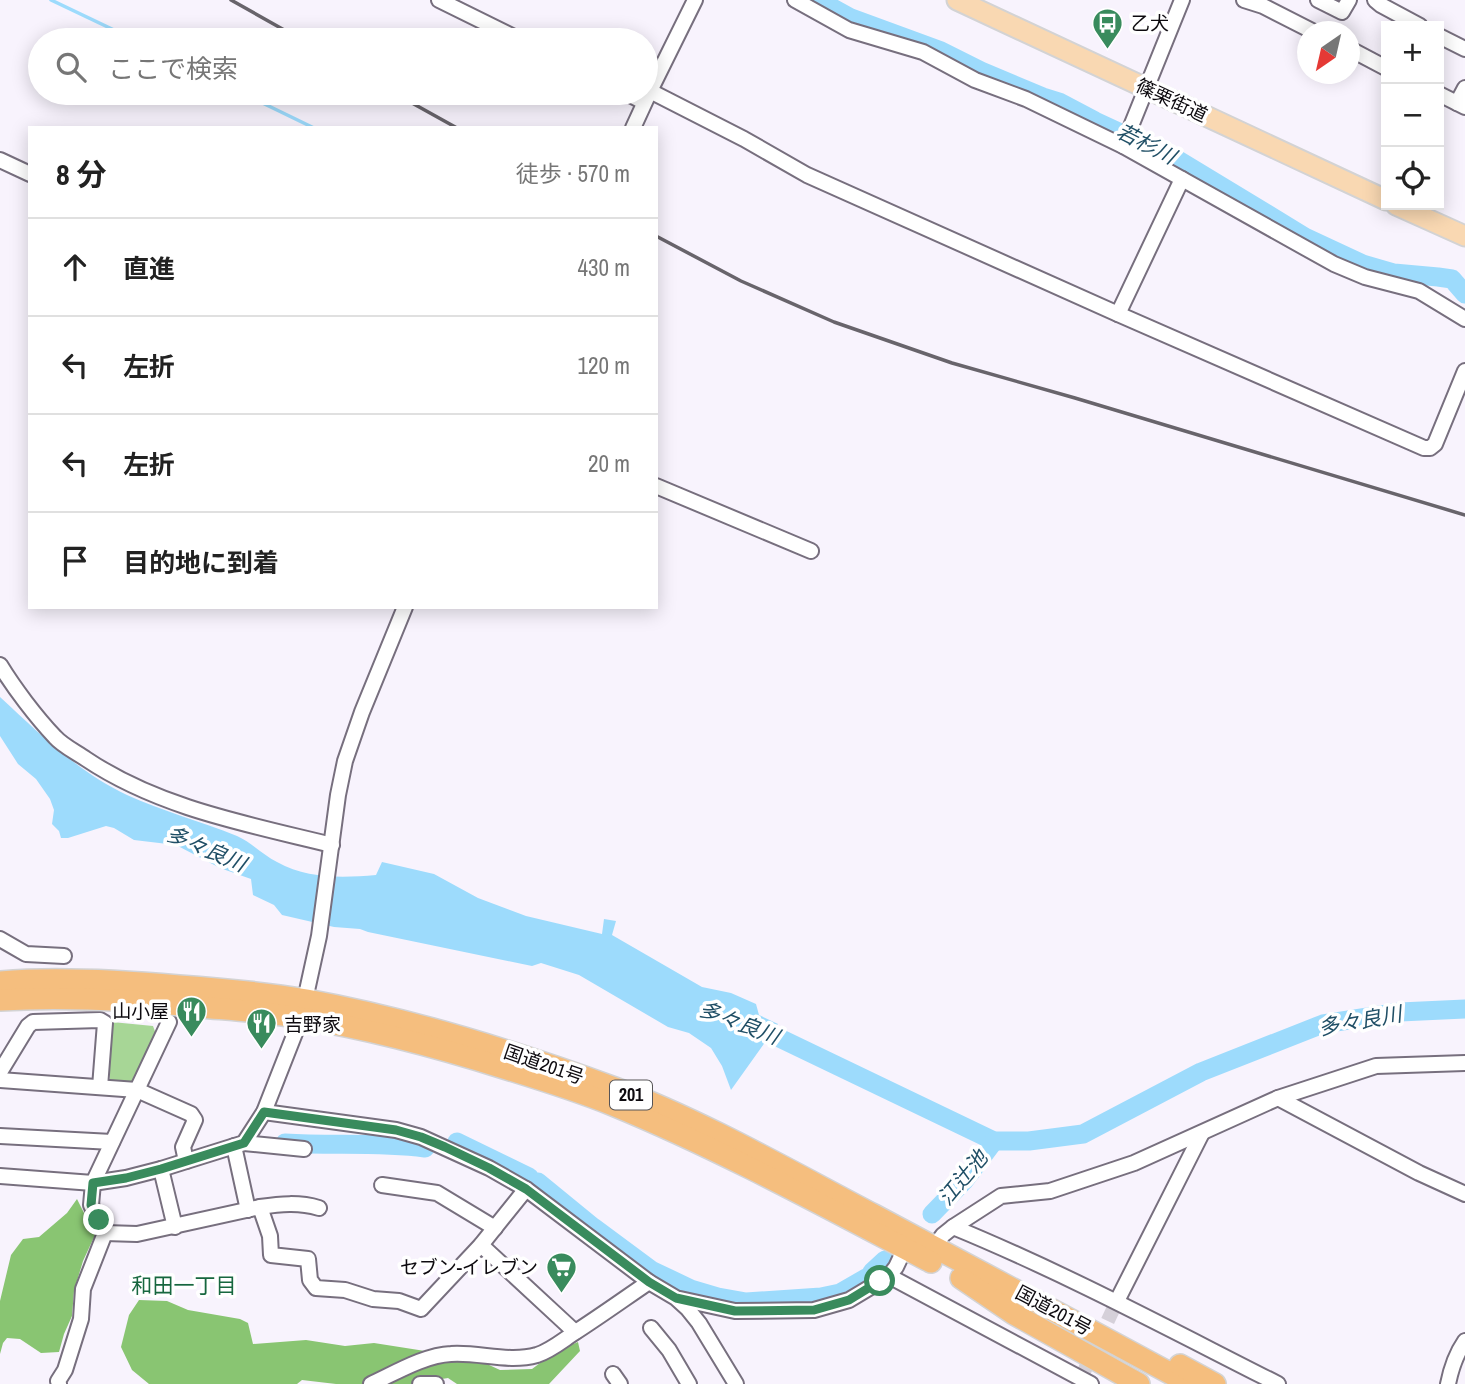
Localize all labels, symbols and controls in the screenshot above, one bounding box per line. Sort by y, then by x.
bus stop icon: 乙犬 [1091,6,1125,50]
place label: 乙犬 [1131,10,1169,36]
north arrow [1297,21,1360,84]
map controls [1381,21,1444,210]
button: + [1381,21,1444,84]
search box [28,28,658,105]
icon: search [52,48,90,86]
text: ここで検索 [108,51,238,86]
street label: 篠栗街道 [1132,72,1212,128]
button: − [1381,84,1444,147]
water label: 若杉川 [1112,116,1183,172]
button: locate [1381,147,1444,210]
text: 8 分 [56,154,107,194]
text: 徒歩 · 570 m [516,158,630,189]
icon: ahead [56,248,94,286]
text: 直進 [123,251,175,286]
text: 430 m [578,252,630,283]
icon: left [56,346,94,384]
text: 左折 [123,349,175,384]
text: 120 m [578,350,630,381]
icon: left [56,444,94,482]
text: 左折 [123,447,175,482]
text: 20 m [588,448,630,479]
icon: arrive [56,542,94,580]
text: 目的地に到着 [123,545,279,580]
water label: 多々良川 [162,819,252,879]
restaurant icon: 山小屋 [175,994,209,1038]
water label: 多々良川 [695,994,785,1052]
place label: 山小屋 [112,998,169,1024]
water label: 多々良川 [1316,999,1406,1042]
restaurant icon: 吉野家 [244,1007,278,1051]
place label: 吉野家 [284,1011,341,1037]
street label: 国道201号 [501,1038,587,1090]
road number: 201 [610,1080,652,1110]
water label: 江辻池 [931,1143,995,1211]
route end [83,1204,114,1235]
supermarket icon: セブン-イレブン [544,1250,578,1294]
place label: セブン-イレブン [400,1254,538,1280]
route start [864,1265,895,1296]
district label: 和田一丁目 [132,1271,237,1300]
street label: 国道201号 [1011,1279,1097,1341]

